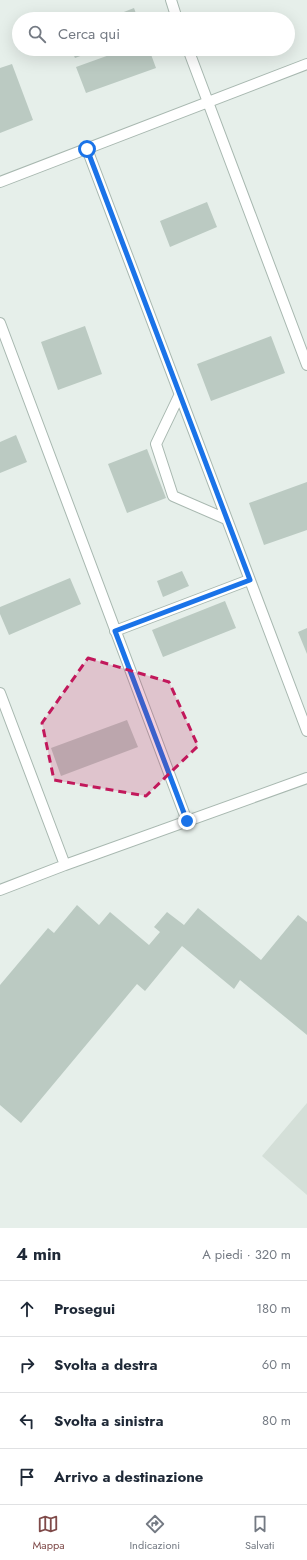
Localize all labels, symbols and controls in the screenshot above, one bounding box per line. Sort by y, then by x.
search box [12,12,295,56]
icon: search [26,23,48,45]
text: Cerca qui [58,23,120,45]
route start [78,140,96,158]
route end [178,812,196,830]
text: 4 min [16,1242,61,1266]
text: A piedi · 320 m [202,1245,291,1264]
icon: ahead [16,1298,38,1320]
text: Prosegui [54,1298,115,1320]
text: 180 m [256,1299,291,1318]
icon: right [16,1354,38,1376]
text: Svolta a destra [54,1354,158,1376]
text: 60 m [262,1355,291,1374]
icon: left [16,1410,38,1432]
text: Svolta a sinistra [54,1410,164,1432]
text: 80 m [262,1411,291,1430]
icon: arrive [16,1466,38,1488]
text: Arrivo a destinazione [54,1466,203,1488]
tab: Mappa [32,1513,65,1553]
tab: Indicazioni [129,1513,180,1553]
tab: Salvati [245,1513,275,1553]

